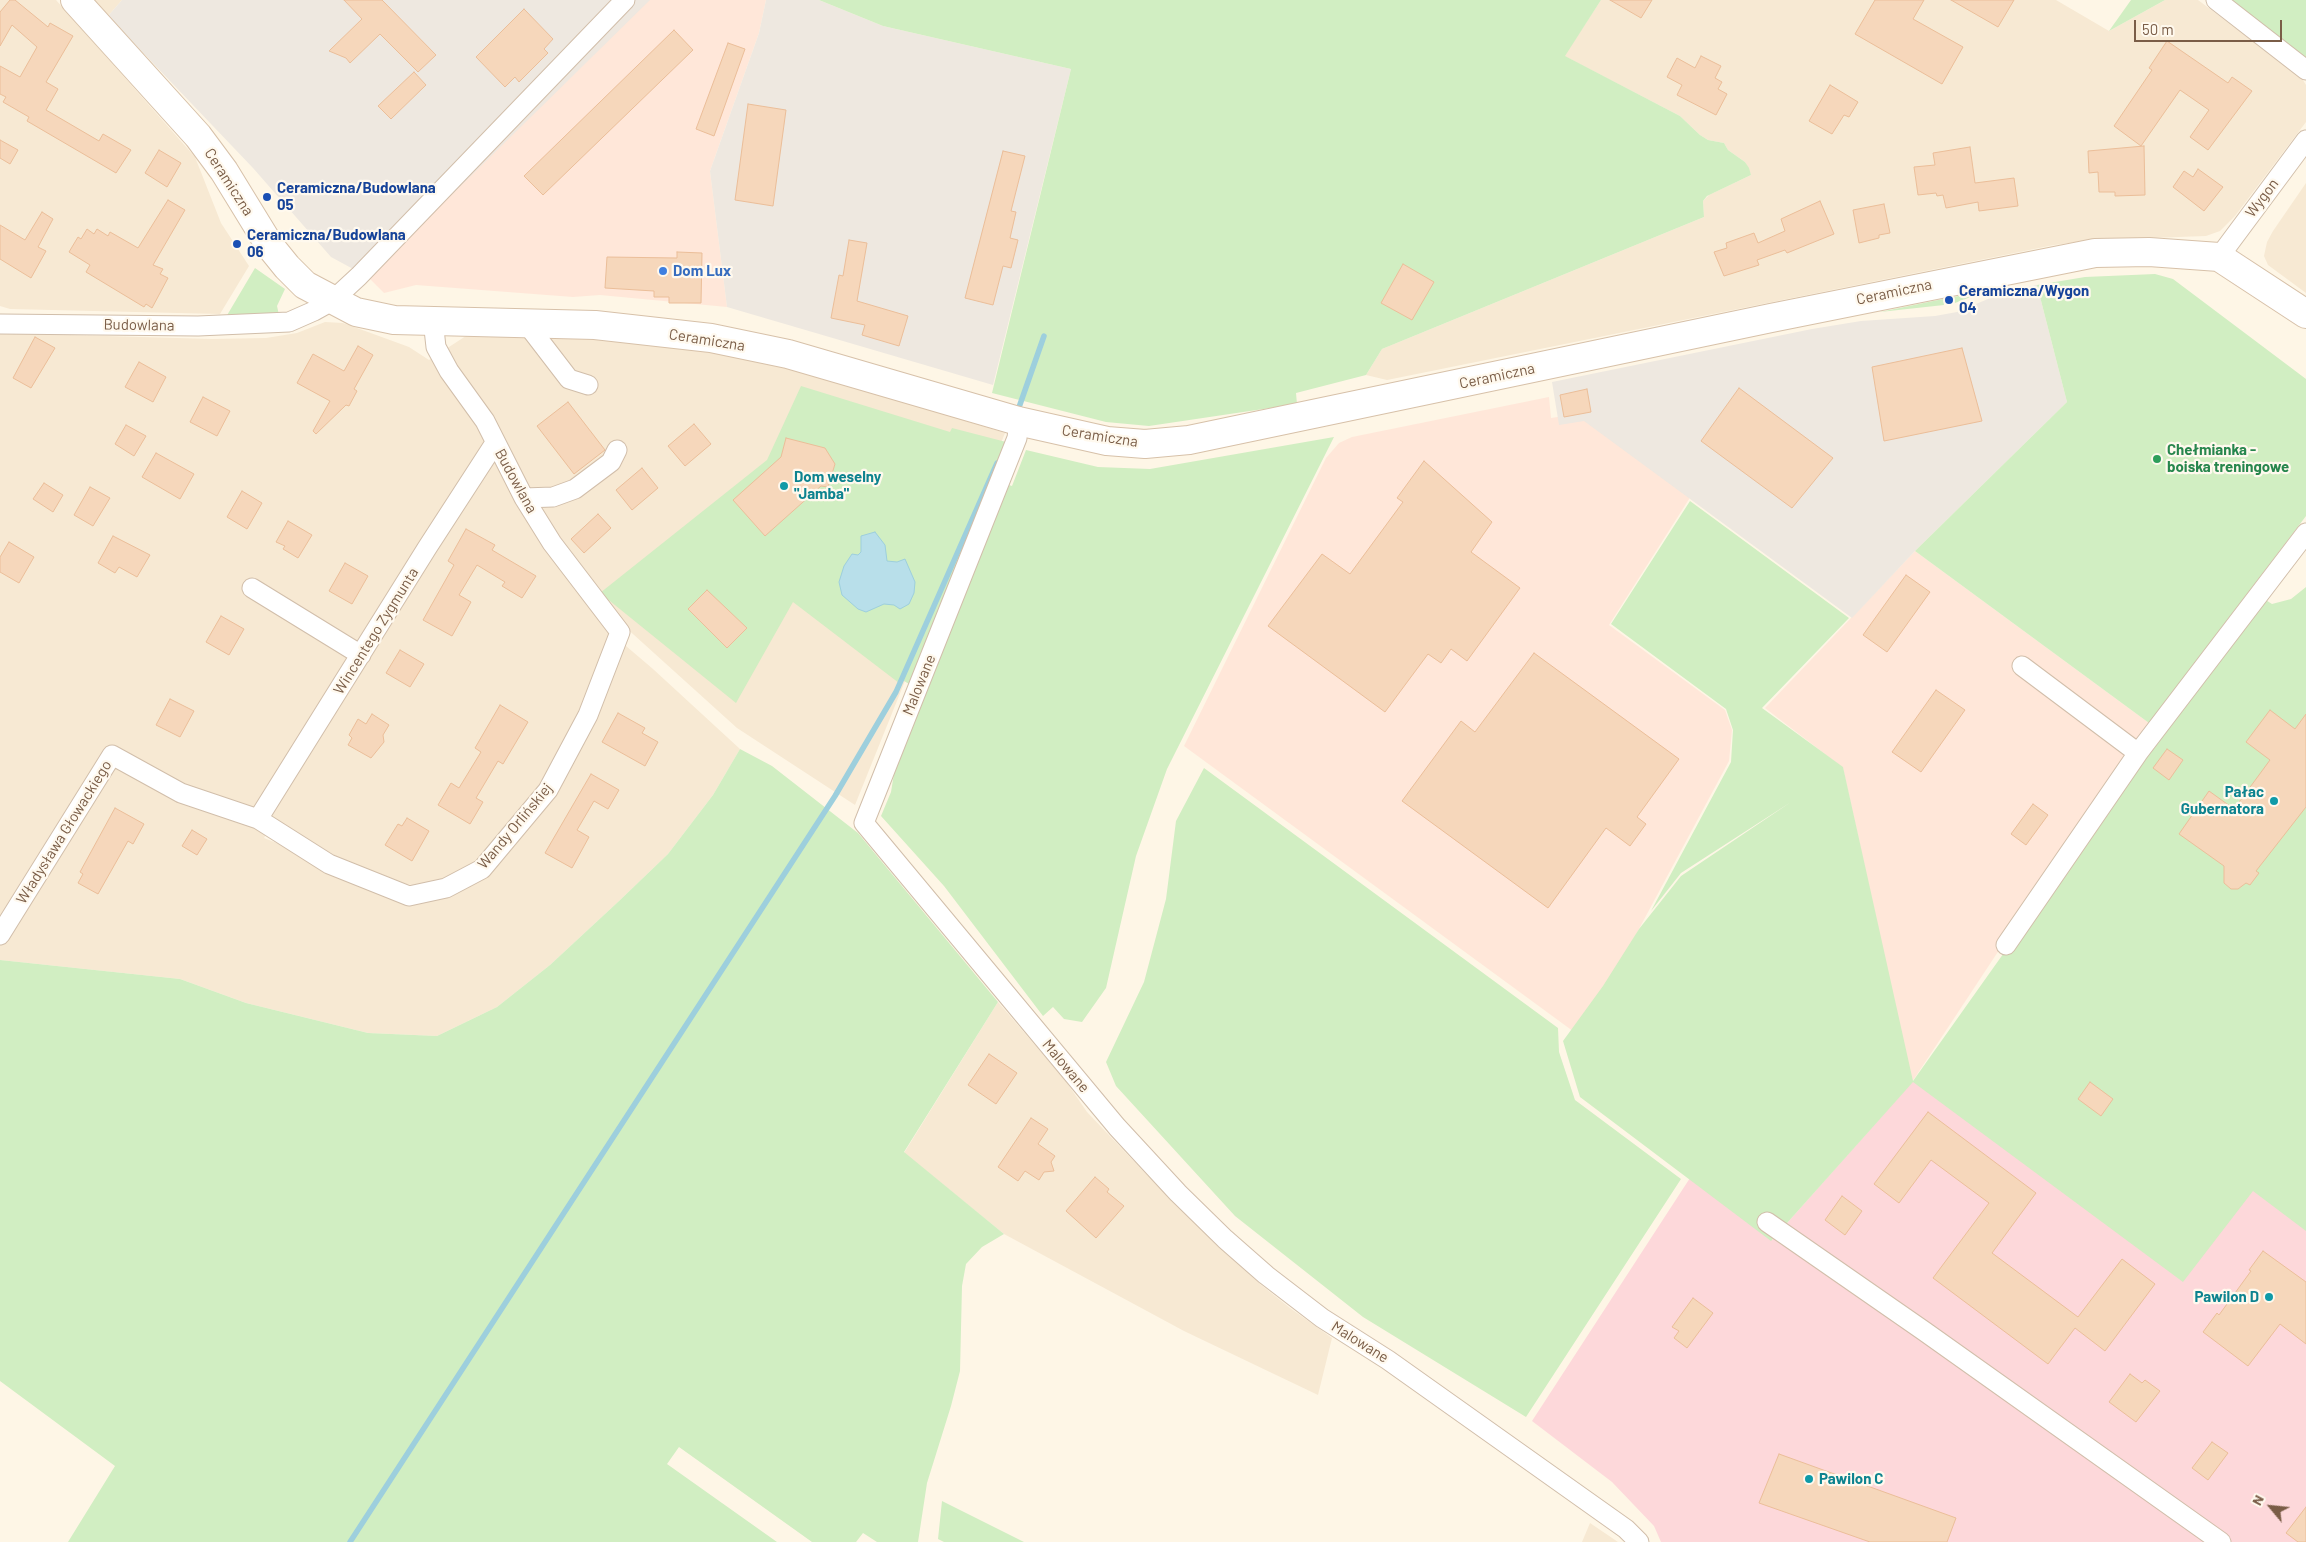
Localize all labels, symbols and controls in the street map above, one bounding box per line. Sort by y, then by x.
scale bar [2136,10,2284,42]
text: 50 m [2142,20,2174,38]
street label: Ceramiczna [201,145,257,219]
street label: Wygon [2242,175,2282,221]
place label: Ceramiczna/Budowlana 05 [277,179,436,214]
marker: Ceramiczna/Budowlana 05 [261,191,273,203]
place label: Ceramiczna/Budowlana 06 [247,226,406,261]
marker: Ceramiczna/Budowlana 06 [231,238,243,250]
place label: Dom Lux [673,262,731,280]
marker: Dom Lux [657,265,669,277]
street label: Ceramiczna [1855,275,1933,309]
place label: Ceramiczna/Wygon 04 [1959,282,2089,317]
marker: Ceramiczna/Wygon 04 [1943,294,1955,306]
street label: Budowlana [103,315,175,335]
street label: Ceramiczna [668,325,746,355]
street label: Ceramiczna [1458,359,1536,393]
street label: Ceramiczna [1061,421,1139,451]
place label: Chełmianka - boiska treningowe [2167,441,2289,476]
street label: Budowlana [491,446,541,516]
marker: Chełmianka - boiska treningowe [2151,453,2163,465]
place label: Dom weselny "Jamba" [794,468,881,503]
marker: Dom weselny "Jamba" [778,480,790,492]
street label: Wincentego Zygmunta [330,564,422,698]
street label: Malowane [899,652,939,718]
street label: Władysława Głowackiego [12,757,116,907]
street label: Wandy Orlińskiej [474,779,556,873]
place label: Pałac Gubernatora [2181,783,2264,818]
marker: Pałac Gubernatora [2268,795,2280,807]
street label: Malowane [1039,1036,1093,1096]
place label: Pawilon D [2194,1288,2259,1306]
marker: Pawilon D [2263,1291,2275,1303]
street label: Malowane [1328,1317,1392,1367]
place label: Pawilon C [1819,1470,1883,1488]
marker: Pawilon C [1803,1473,1815,1485]
north arrow [2246,1482,2296,1532]
text: N [2248,1492,2267,1508]

